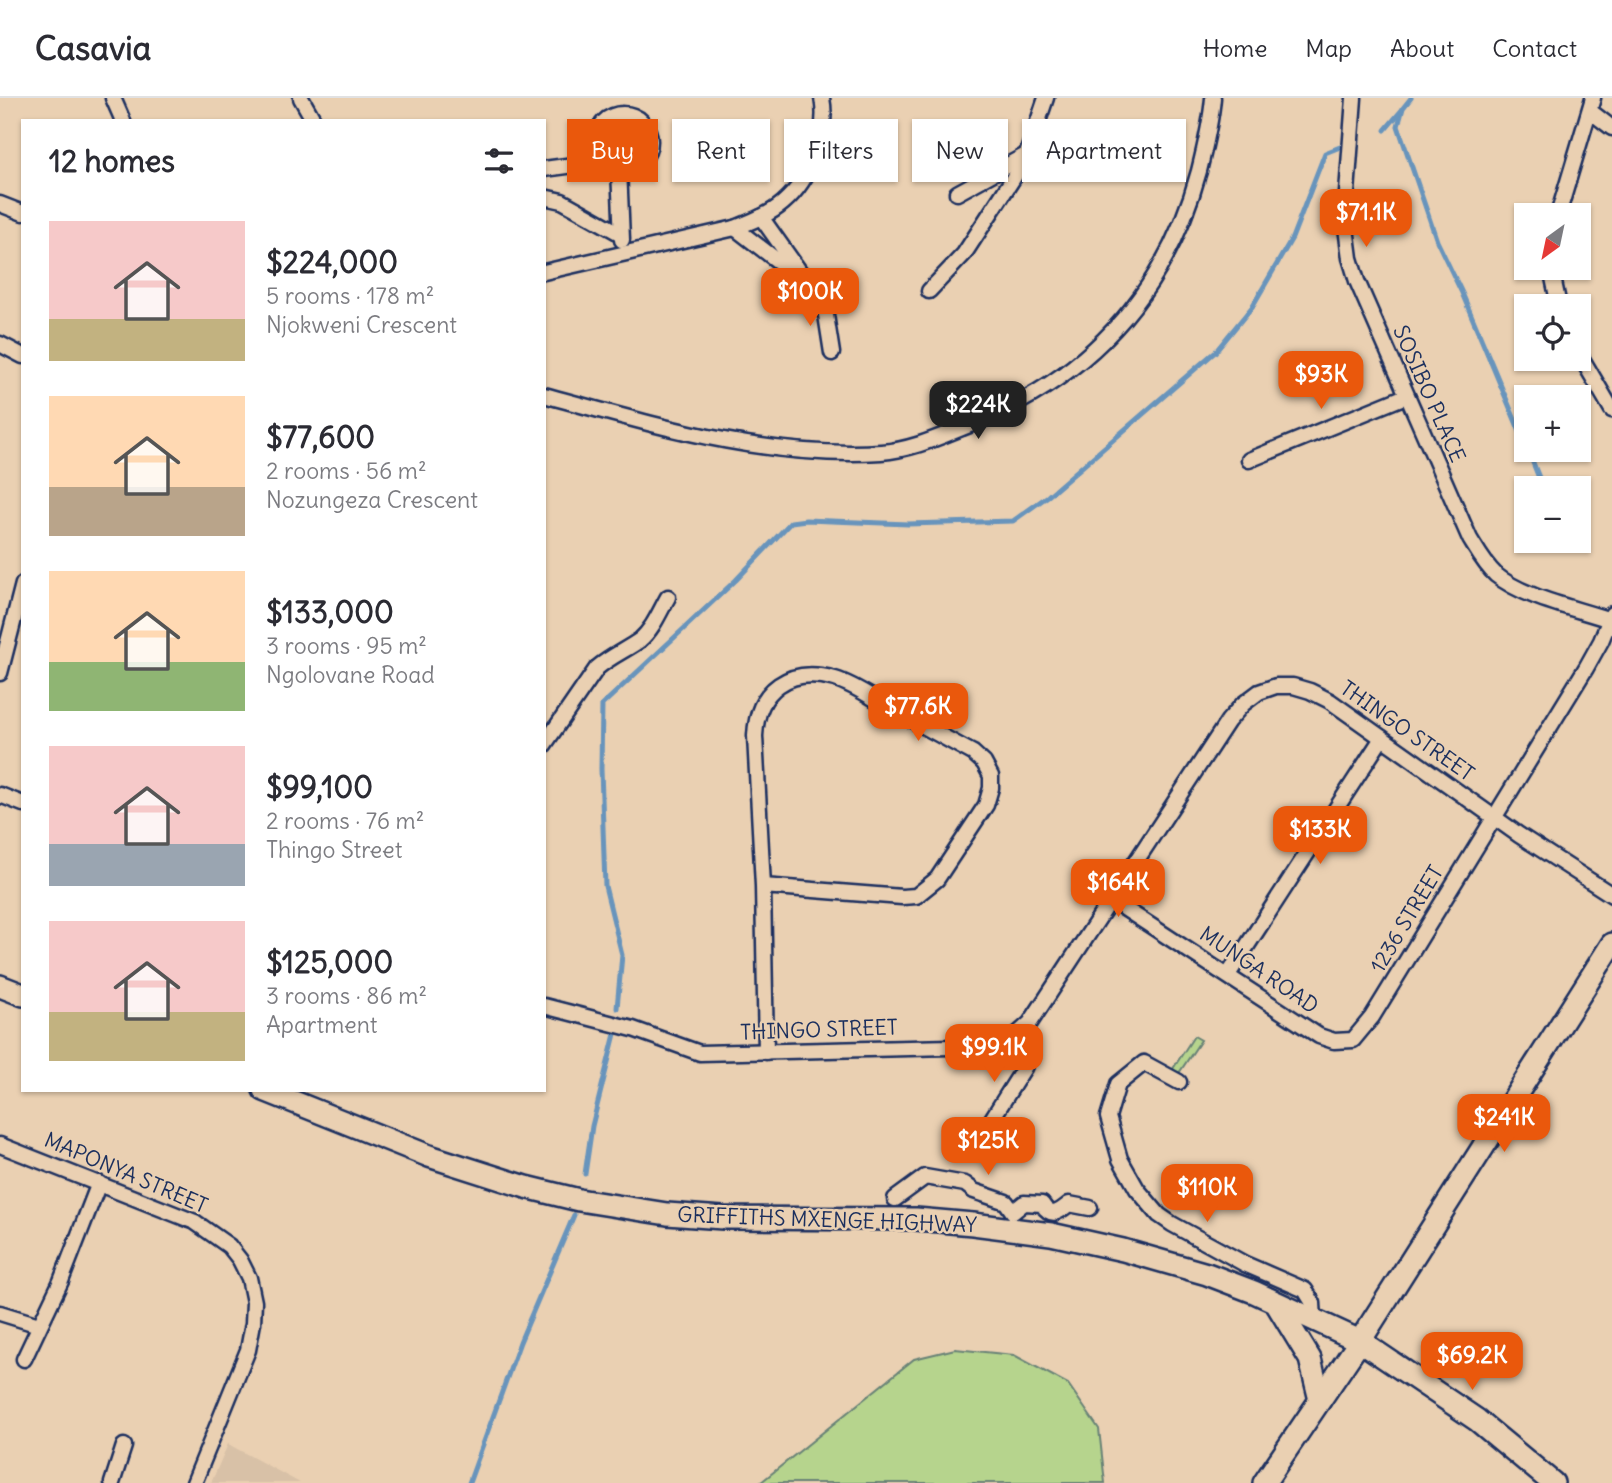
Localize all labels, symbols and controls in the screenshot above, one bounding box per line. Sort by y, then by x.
text: Casavia [35,27,151,69]
text: Home [1203,33,1267,63]
text: Map [1305,33,1352,63]
text: About [1390,33,1454,63]
text: Contact [1492,33,1577,63]
chip: Buy [567,119,658,182]
chip: Rent [672,119,770,182]
chip: Filters [784,119,898,182]
chip: New [912,119,1008,182]
chip: Apartment [1022,119,1186,182]
text: 12 homes [49,142,175,180]
icon: filters [480,142,518,180]
pin: $71.1K [1309,190,1423,249]
text: $71.1K [1336,197,1396,226]
north arrow [1514,203,1591,280]
map controls [1514,203,1591,553]
text: $224,000 [266,243,398,281]
icon: home [105,249,189,333]
pin: $100K [761,268,859,328]
text: $100K [777,276,843,305]
text: 5 rooms · 178 m² [266,281,434,310]
button: locate [1514,294,1591,371]
text: Njokweni Crescent [266,310,457,339]
street label: SOSIBO PLACE [1387,321,1472,467]
pin: $93K [1280,352,1362,411]
text: $93K [1294,359,1348,388]
pin: $224K [929,382,1027,441]
button: + [1514,385,1591,462]
text: $224K [945,389,1011,418]
text: $77,600 [266,418,375,456]
icon: home [105,424,189,508]
text: 2 rooms · 56 m² [266,456,427,485]
button: − [1514,476,1591,553]
text: Nozungeza Crescent [266,485,478,514]
text: $133,000 [266,593,394,631]
icon: home [105,599,189,683]
text: 3 rooms · 95 m² [266,631,427,660]
text: Ngolovane Road [266,660,435,689]
street label: THINGO STREET [1335,674,1480,787]
pin: $77.6K [861,684,975,743]
text: $77.6K [884,691,952,720]
text: $99,100 [266,768,373,806]
icon: home [105,774,189,858]
text: 2 rooms · 76 m² [266,806,424,835]
pin: $133K [1271,806,1369,866]
text: $133K [1289,814,1351,843]
text: Thingo Street [266,835,402,864]
pin: $164K [1069,860,1167,919]
street label: 1236 STREET [1364,860,1449,977]
text: $164K [1087,867,1149,896]
street label: MUNGA ROAD [1195,920,1324,1019]
text: $125,000 [266,943,393,981]
icon: home [105,949,189,1033]
text: 3 rooms · 86 m² [266,981,427,1010]
text: Apartment [266,1010,378,1039]
street label: THINGO STREET [740,1013,898,1046]
pin: $99.1K [937,1024,1051,1084]
text: $99.1K [961,1032,1027,1061]
pin: $241K [1455,1094,1553,1154]
text: $241K [1473,1102,1535,1131]
pin: $125K [939,1118,1037,1177]
text: $125K [957,1125,1019,1154]
street label: MAPONYA STREET [40,1126,212,1219]
pin: $110K [1158,1164,1256,1224]
text: $110K [1177,1172,1237,1201]
street label: GRIFFITHS MXENGE HIGHWAY [677,1201,978,1238]
pin: $69.2K [1415,1332,1529,1392]
text: $69.2K [1437,1340,1507,1369]

